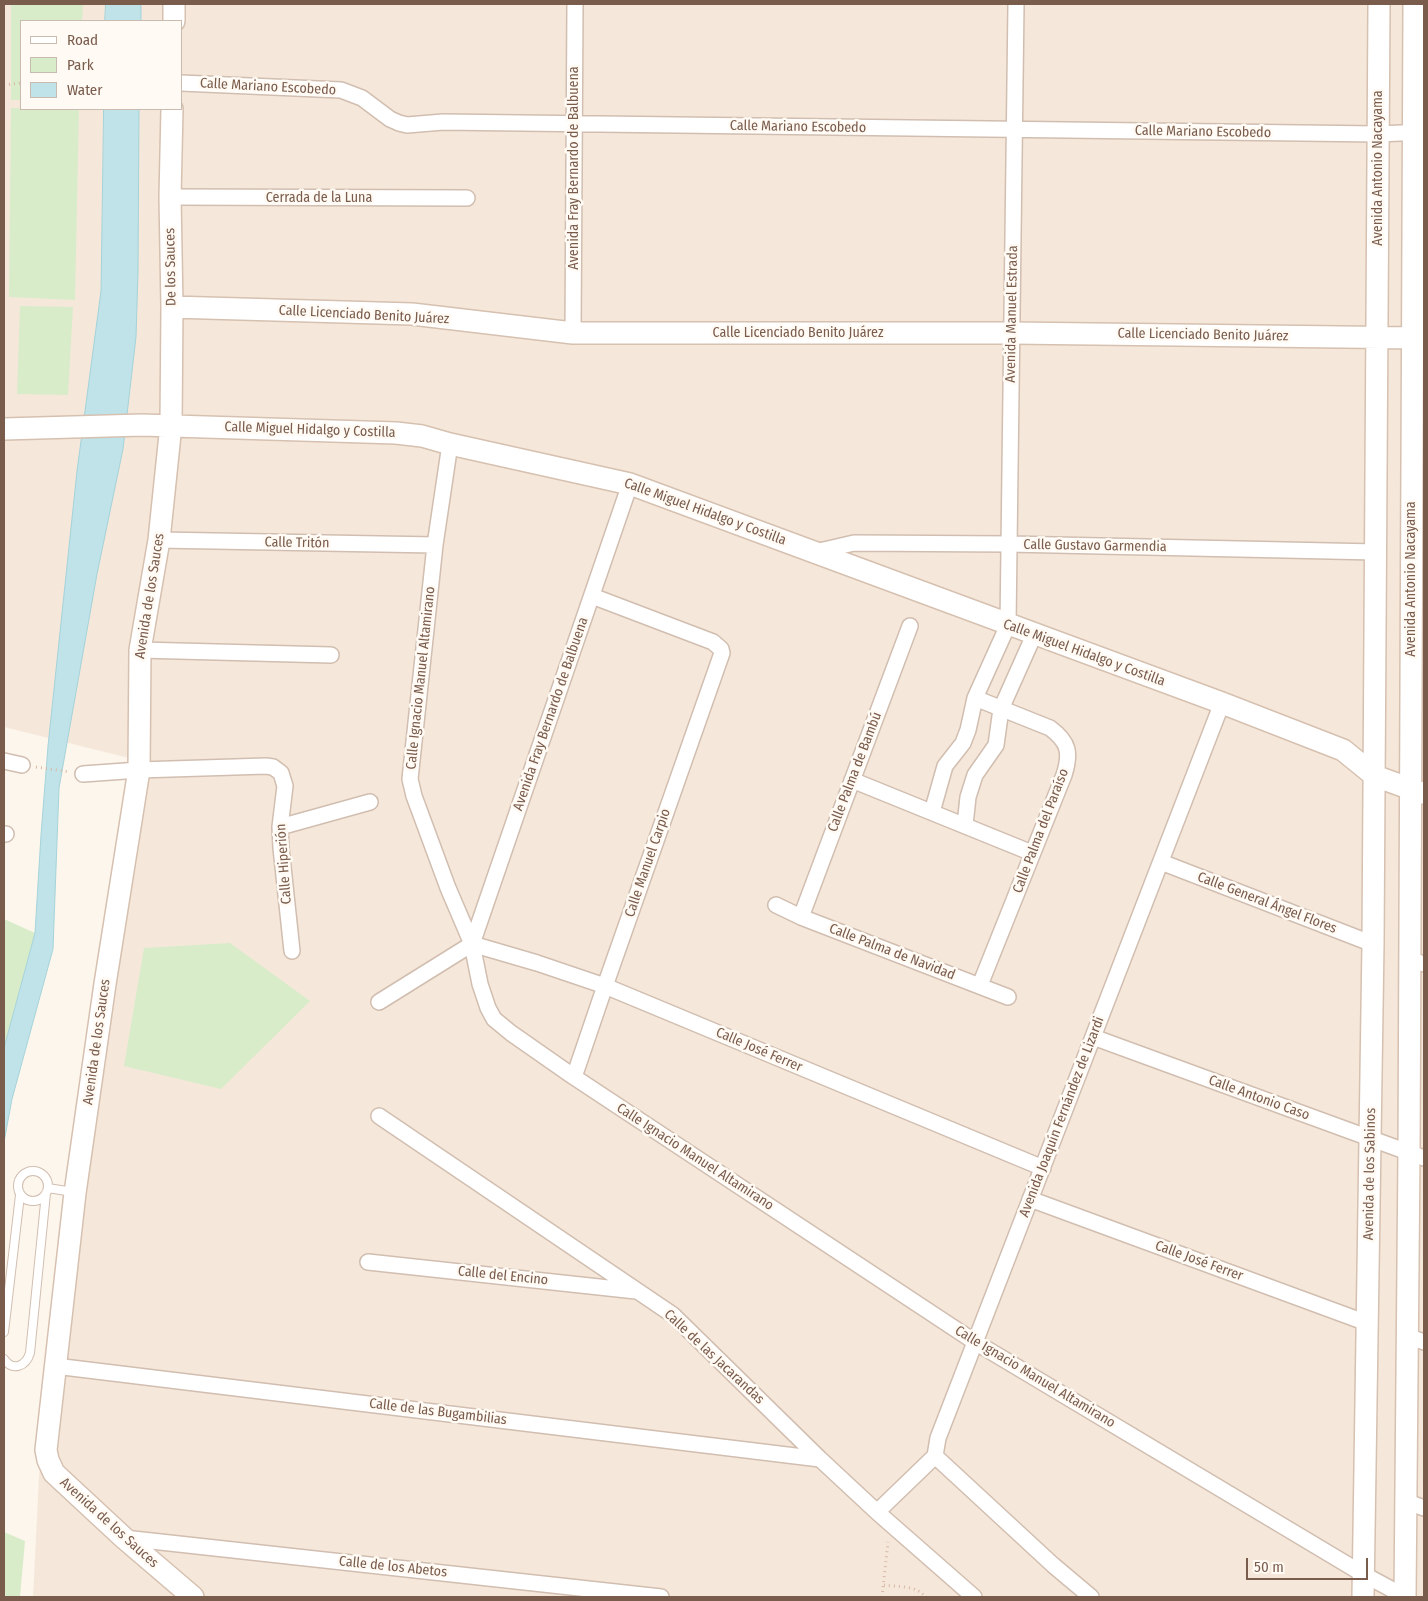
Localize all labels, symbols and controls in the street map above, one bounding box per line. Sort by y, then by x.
legend [20,20,182,110]
text: Road [67,31,98,49]
text: Park [67,56,94,74]
street label: Avenida Fray Bernardo de Balbuena [566,66,582,270]
street label: Calle Mariano Escobedo [200,75,336,99]
text: Water [67,81,102,99]
street label: Avenida Antonio Nacayama [1370,90,1386,246]
street label: Calle Mariano Escobedo [730,117,866,137]
street label: Calle Mariano Escobedo [1135,122,1271,142]
street label: Cerrada de la Luna [266,190,372,206]
street label: De los Sauces [162,228,180,306]
street label: Avenida Manuel Estrada [1002,245,1022,383]
street label: Calle Licenciado Benito Juárez [278,302,450,328]
street label: Calle Licenciado Benito Juárez [713,325,883,341]
street label: Calle Licenciado Benito Juárez [1117,325,1289,345]
street label: Calle Miguel Hidalgo y Costilla [224,419,396,441]
street label: Calle Miguel Hidalgo y Costilla [622,475,788,549]
street label: Avenida Antonio Nacayama [1403,501,1419,657]
street label: Avenida de los Sauces [132,532,168,660]
street label: Calle Tritón [264,534,330,552]
street label: Calle Gustavo Garmendia [1023,536,1167,556]
street label: Calle Ignacio Manuel Altamirano [403,586,439,770]
street label: Avenida Fray Bernardo de Balbuena [510,615,592,813]
street label: Calle Miguel Hidalgo y Costilla [1001,616,1167,690]
street label: Calle Palma de Bambú [824,710,886,834]
street label: Calle Palma del Paraíso [1009,766,1073,896]
street label: Calle Manuel Carpio [622,807,674,919]
street label: Calle Hiperión [273,823,295,905]
street label: Calle General Ángel Flores [1195,869,1339,937]
street label: Calle Palma de Navidad [827,920,957,984]
street label: Avenida de los Sauces [80,978,114,1106]
street label: Avenida Joaquín Fernández de Lizardi [1016,1014,1108,1220]
street label: Calle José Ferrer [713,1024,805,1076]
street label: Calle Antonio Caso [1206,1072,1312,1124]
street label: Calle Ignacio Manuel Altamirano [613,1100,777,1214]
street label: Avenida de los Sabinos [1360,1108,1380,1240]
street label: Calle José Ferrer [1153,1237,1245,1285]
street label: Calle del Encino [457,1263,549,1289]
street label: Calle de las Jacarandas [660,1306,768,1408]
street label: Calle Ignacio Manuel Altamirano [952,1322,1118,1432]
street label: Calle de las Bugambilias [368,1395,508,1429]
street label: Avenida de los Sauces [56,1474,162,1572]
scale bar [1248,1548,1370,1580]
street label: Calle de los Abetos [338,1553,448,1581]
text: 50 m [1254,1558,1284,1576]

